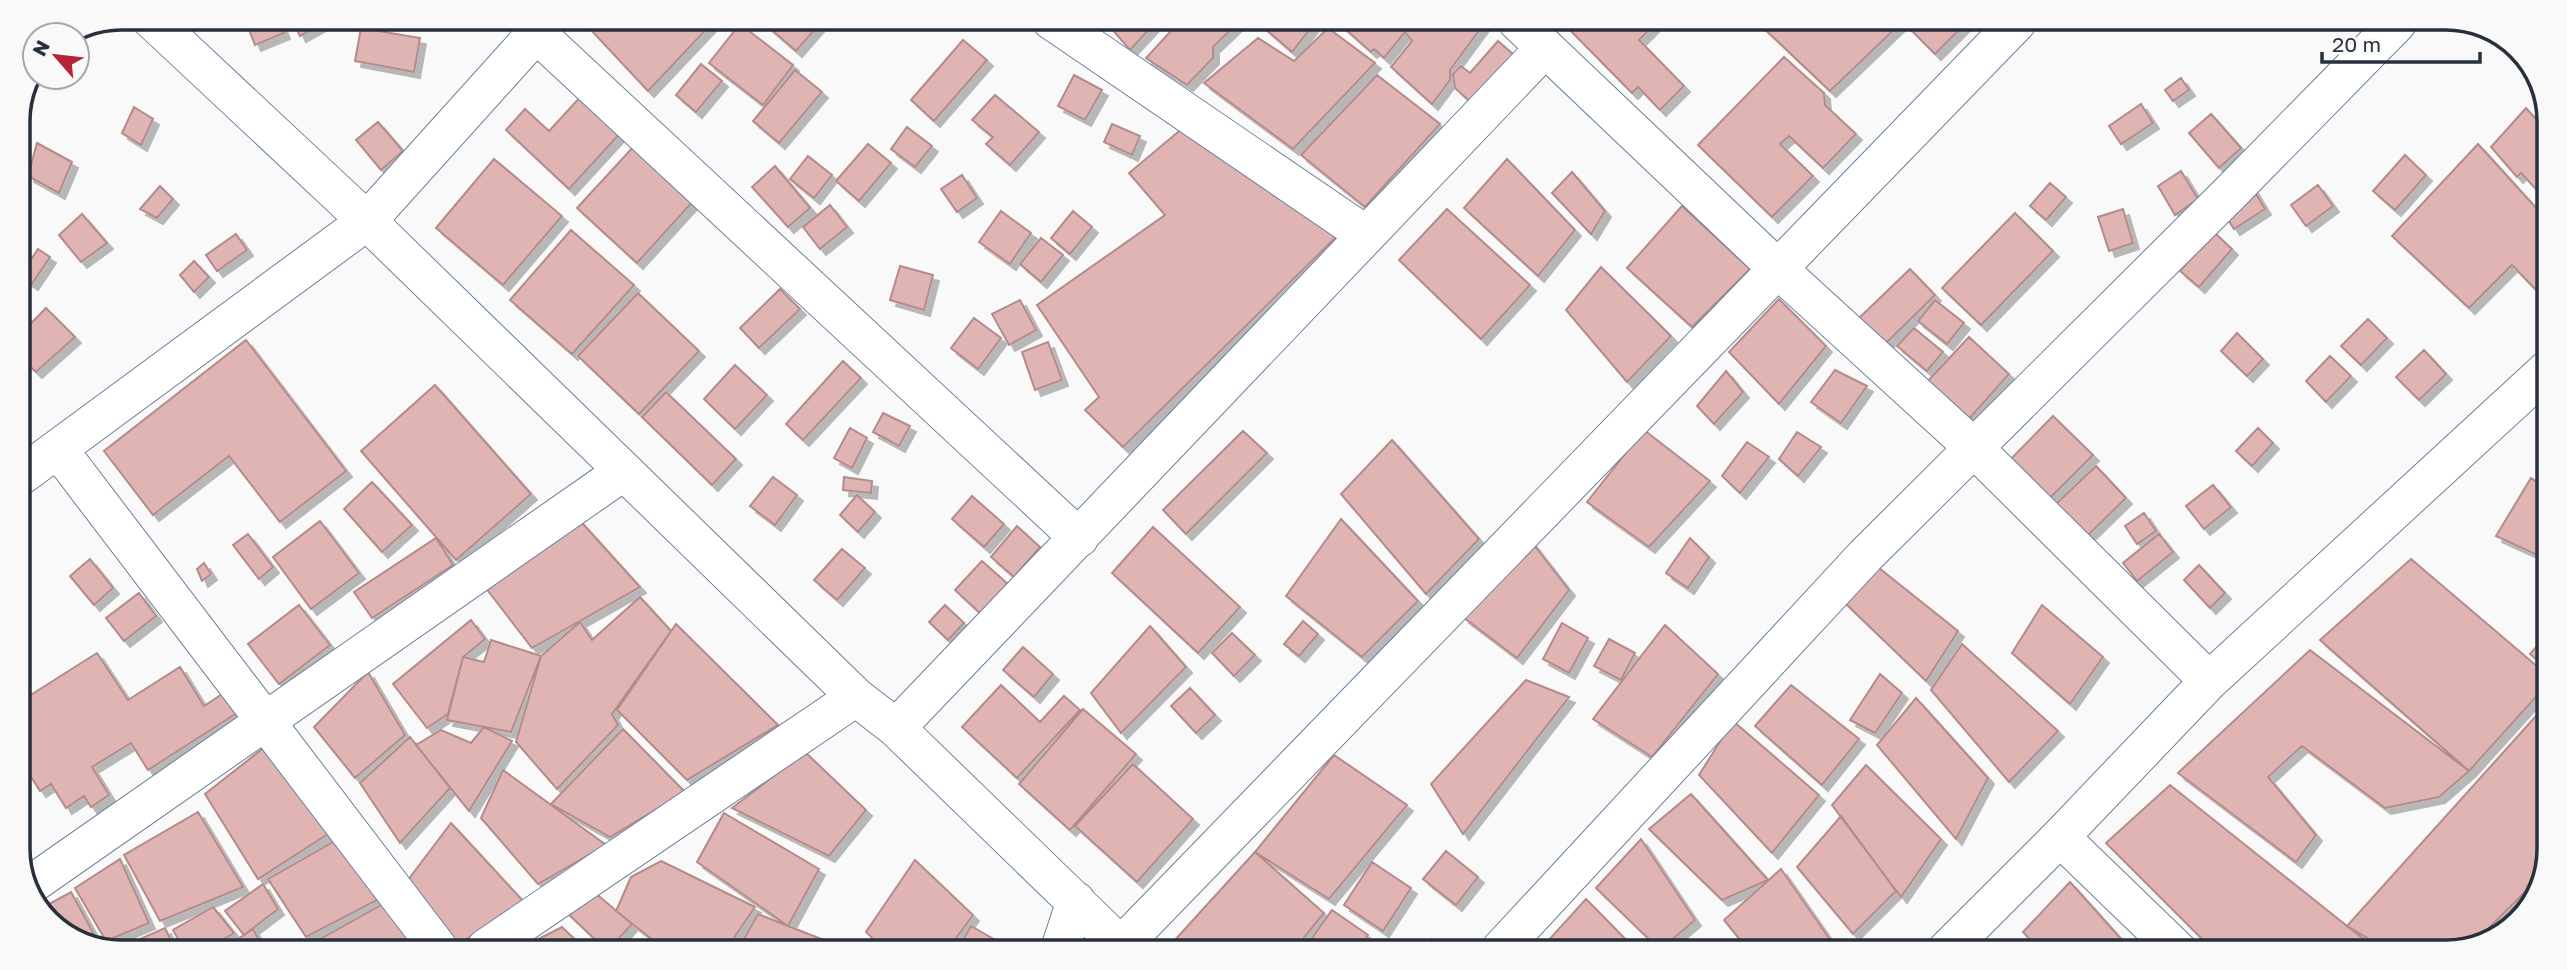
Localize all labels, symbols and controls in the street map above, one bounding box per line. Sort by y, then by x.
north arrow [21,21,91,91]
scale bar [2322,21,2480,65]
text: 20 m [2332,31,2381,57]
text: N [27,36,54,60]

